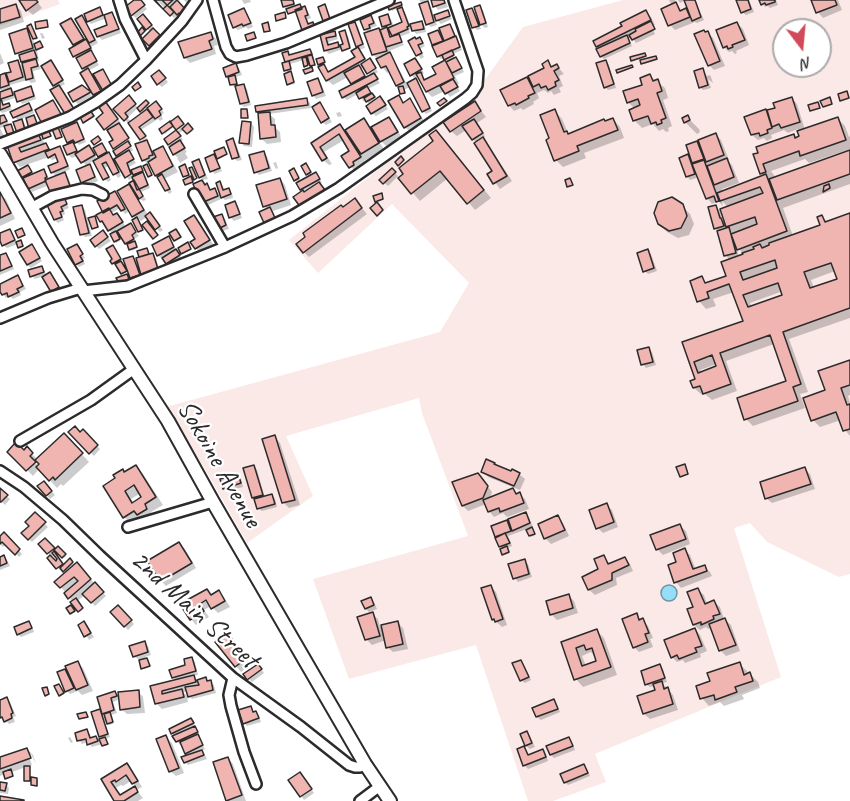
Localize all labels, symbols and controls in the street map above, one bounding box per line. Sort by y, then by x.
north arrow [772,18,832,78]
text: N [799,52,814,74]
street label: Sokoine Avenue [169,394,269,534]
street label: 2nd Main Street [123,544,265,676]

